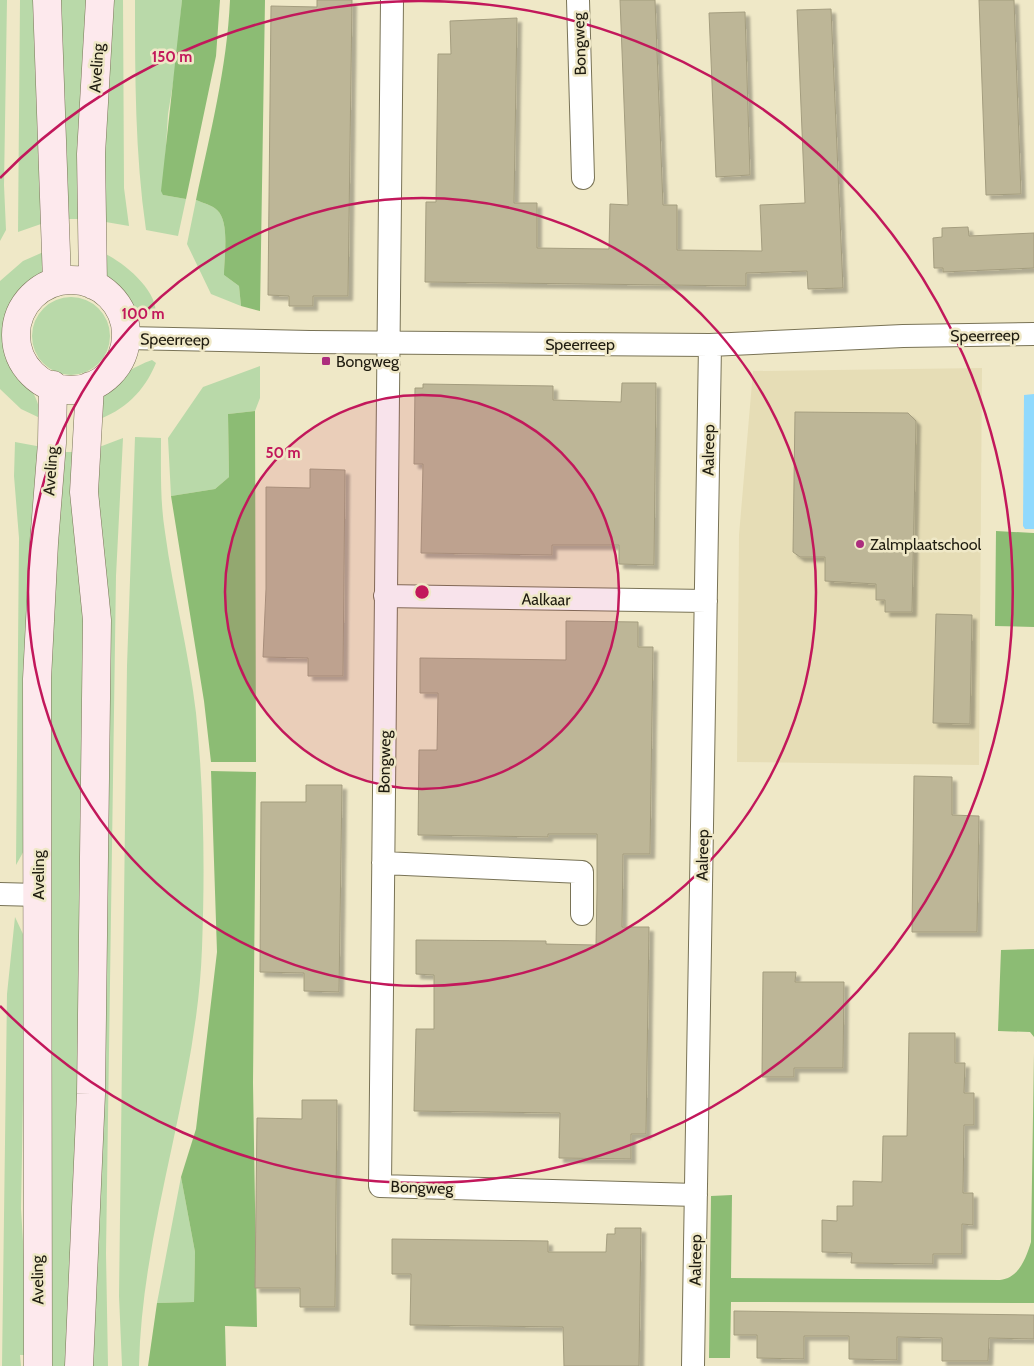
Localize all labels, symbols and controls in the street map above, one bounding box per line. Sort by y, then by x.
street label: Bongweg [569,11,590,76]
street label: Aveling [85,42,108,93]
text: 150 m [152,48,192,66]
text: 100 m [121,305,165,323]
street label: Speerreep [950,325,1020,346]
street label: Speerreep [140,329,210,350]
street label: Speerreep [545,335,615,354]
place label: Bongweg [336,352,400,371]
marker: Bongweg [320,355,332,367]
street label: Aalreep [699,424,718,476]
text: 50 m [265,444,301,462]
street label: Aveling [39,445,62,496]
place label: Zalmplaatschool [870,535,982,554]
marker: Zalmplaatschool [854,538,866,550]
centre of rings [413,583,431,601]
street label: Aalkaar [521,590,571,609]
street label: Bongweg [374,729,395,794]
street label: Aalreep [693,829,712,881]
street label: Aveling [29,849,48,900]
street label: Bongweg [390,1177,455,1198]
street label: Aalreep [686,1234,705,1286]
street label: Aveling [28,1254,47,1305]

